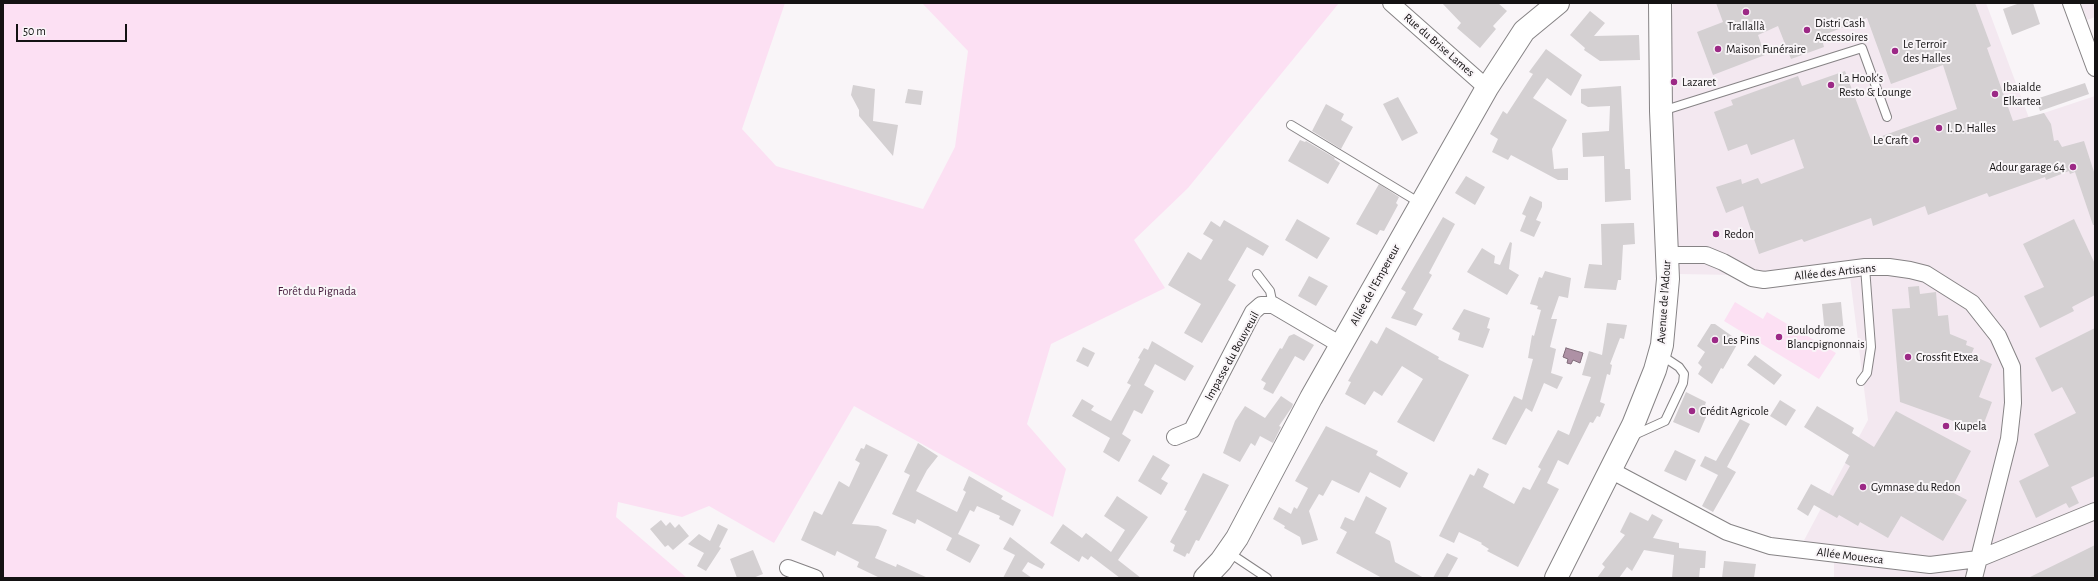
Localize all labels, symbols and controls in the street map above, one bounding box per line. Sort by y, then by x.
marker: Trallallà [1741,7,1751,17]
street label: Rue du Brise Lames [1401,10,1477,80]
scale bar [18,16,129,42]
place label: Distri Cash Accessoires [1815,16,1868,44]
place label: Trallallà [1727,19,1765,33]
text: 50 m [23,25,46,37]
marker: Distri Cash Accessoires [1802,25,1812,35]
place label: Le Terroir des Halles [1903,37,1951,65]
place label: Maison Funéraire [1726,42,1806,56]
marker: Maison Funéraire [1713,44,1723,54]
marker: Le Terroir des Halles [1890,46,1900,56]
place label: La Hook's Resto & Lounge [1839,71,1911,99]
place label: Lazaret [1682,75,1716,89]
marker: Lazaret [1669,77,1679,87]
marker: La Hook's Resto & Lounge [1826,80,1836,90]
place label: Ibaialde Elkartea [2003,80,2041,108]
marker: Ibaialde Elkartea [1990,89,2000,99]
place label: I. D. Halles [1947,121,1996,135]
marker: I. D. Halles [1934,123,1944,133]
place label: Le Craft [1873,133,1908,147]
marker: Le Craft [1911,135,1921,145]
place label: Adour garage 64 [1989,160,2065,174]
marker: Adour garage 64 [2068,162,2078,172]
place label: Redon [1724,227,1754,241]
marker: Redon [1711,229,1721,239]
street label: Allée de l'Empereur [1347,242,1403,328]
street label: Avenue de l'Adour [1654,260,1674,344]
street label: Allée des Artisans [1793,261,1877,283]
park label: Forêt du Pignada [278,284,356,298]
street label: Impasse du Bouvreuil [1202,309,1262,403]
place label: Boulodrome Blancpignonnais [1787,323,1865,351]
marker: Boulodrome Blancpignonnais [1774,332,1784,342]
place label: Les Pins [1723,333,1760,347]
marker: Les Pins [1710,335,1720,345]
place label: Crossfit Etxea [1916,350,1979,364]
marker: Crossfit Etxea [1903,352,1913,362]
place label: Crédit Agricole [1700,404,1769,418]
marker: Crédit Agricole [1687,406,1697,416]
place label: Kupela [1954,419,1987,433]
marker: Kupela [1941,421,1951,431]
place label: Gymnase du Redon [1871,480,1961,494]
marker: Gymnase du Redon [1858,482,1868,492]
street label: Allée Mouesca [1816,545,1884,567]

